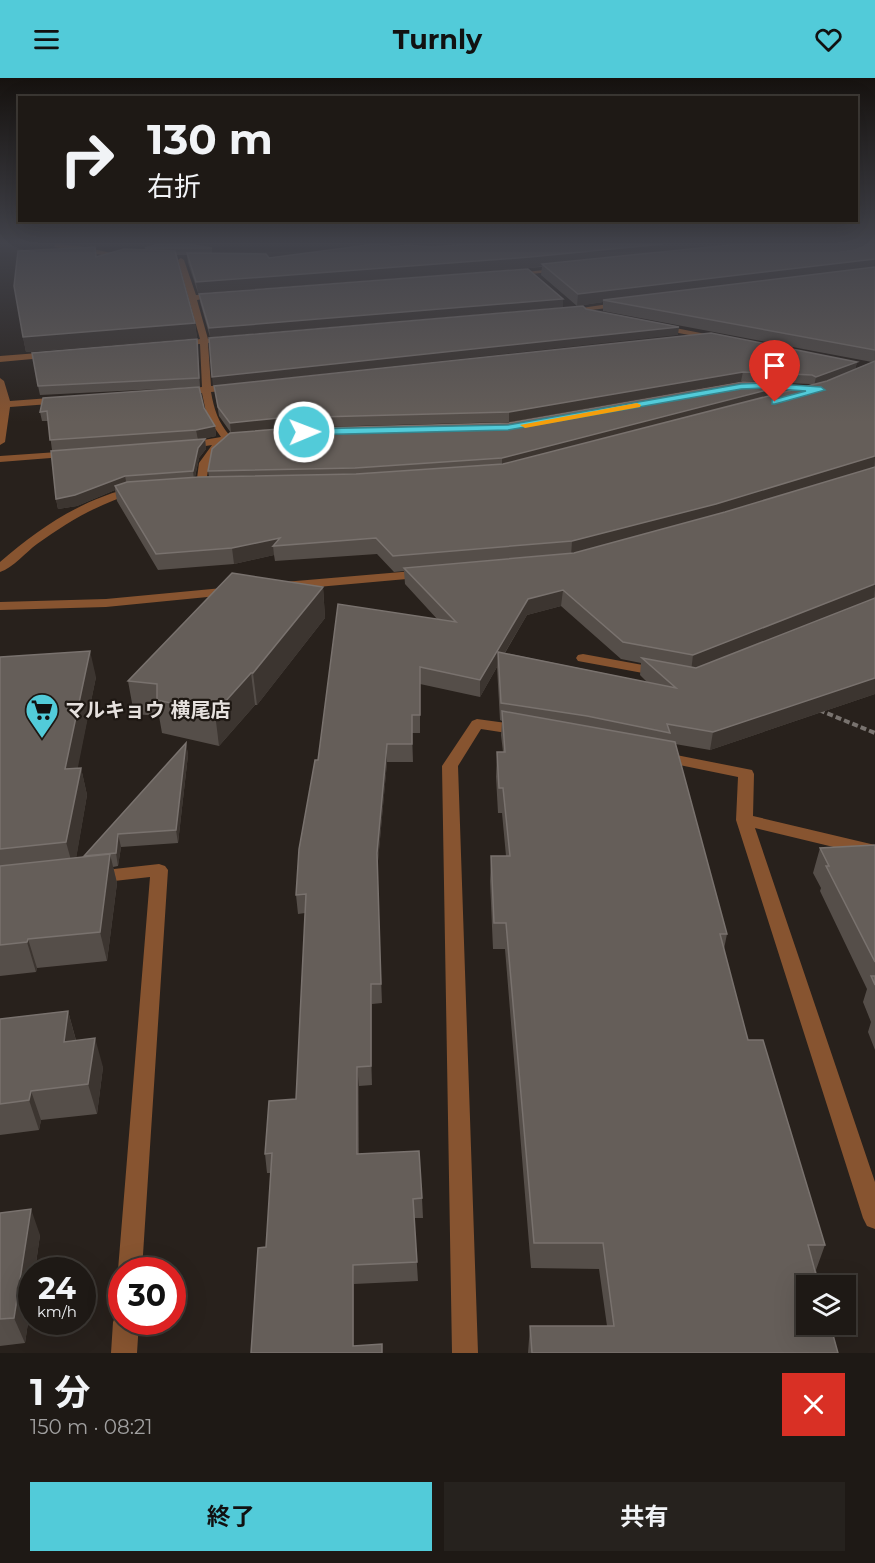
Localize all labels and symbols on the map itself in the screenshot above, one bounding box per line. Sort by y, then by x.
pin [749,340,800,402]
position arrow [272,400,336,464]
supermarket icon: マルキョウ 横尾店 [24,692,60,739]
place label: マルキョウ 横尾店 [65,698,231,722]
speed limit sign: 30 [108,1257,186,1335]

